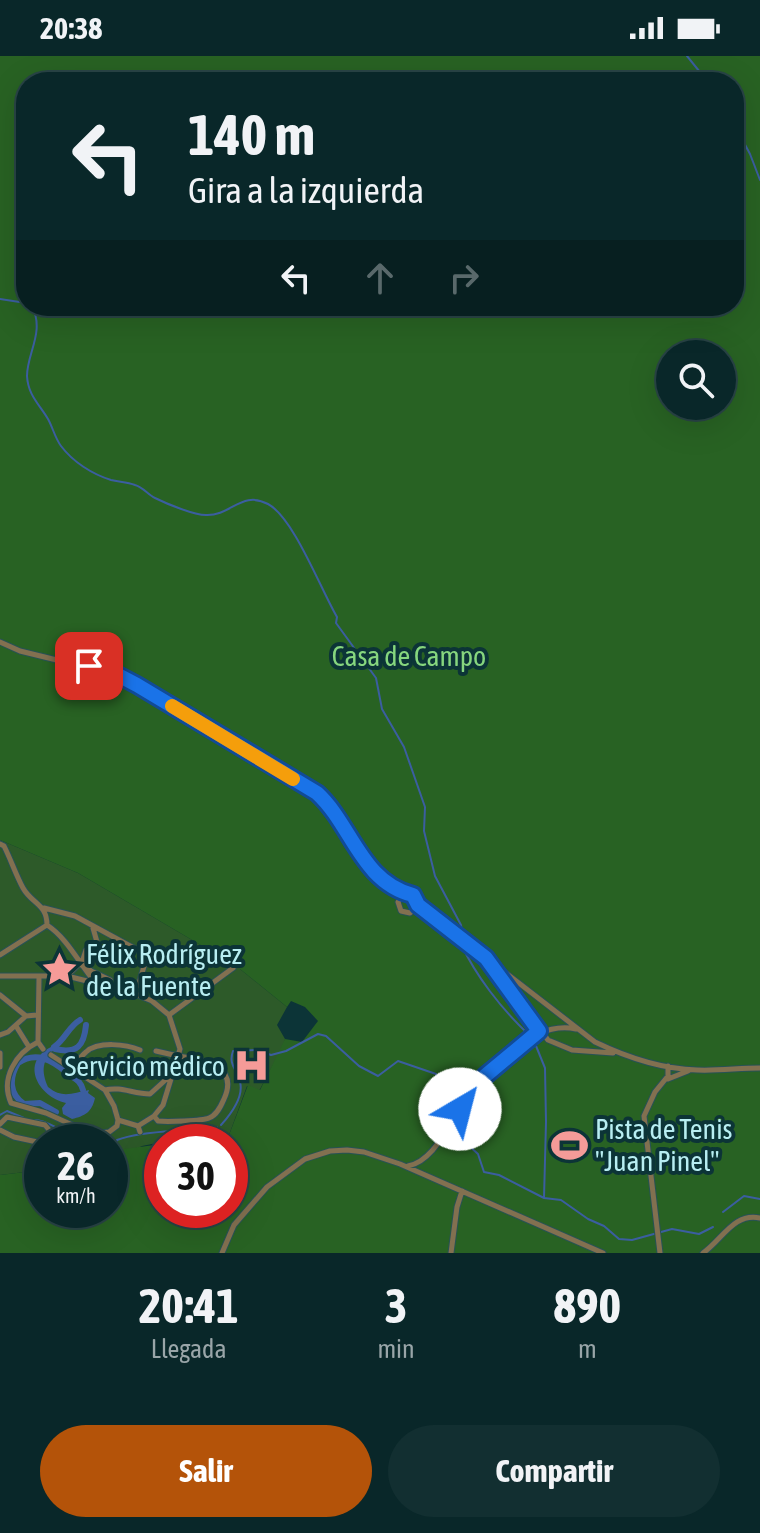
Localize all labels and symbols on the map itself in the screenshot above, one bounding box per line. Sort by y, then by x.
pin [55,632,123,700]
park label: Casa de Campo [332,640,486,672]
place label: Félix Rodríguez de la Fuente [86,938,242,1002]
place icon: Félix Rodríguez de la Fuente [41,951,79,989]
hospital icon: Servicio médico [232,1047,270,1085]
place label: Servicio médico [65,1050,225,1082]
position arrow [418,1067,502,1151]
place label: Pista de Tenis "Juan Pinel" [595,1113,732,1177]
speed limit sign: 30 [144,1124,248,1228]
sports icon: Pista de Tenis "Juan Pinel" [550,1126,588,1164]

